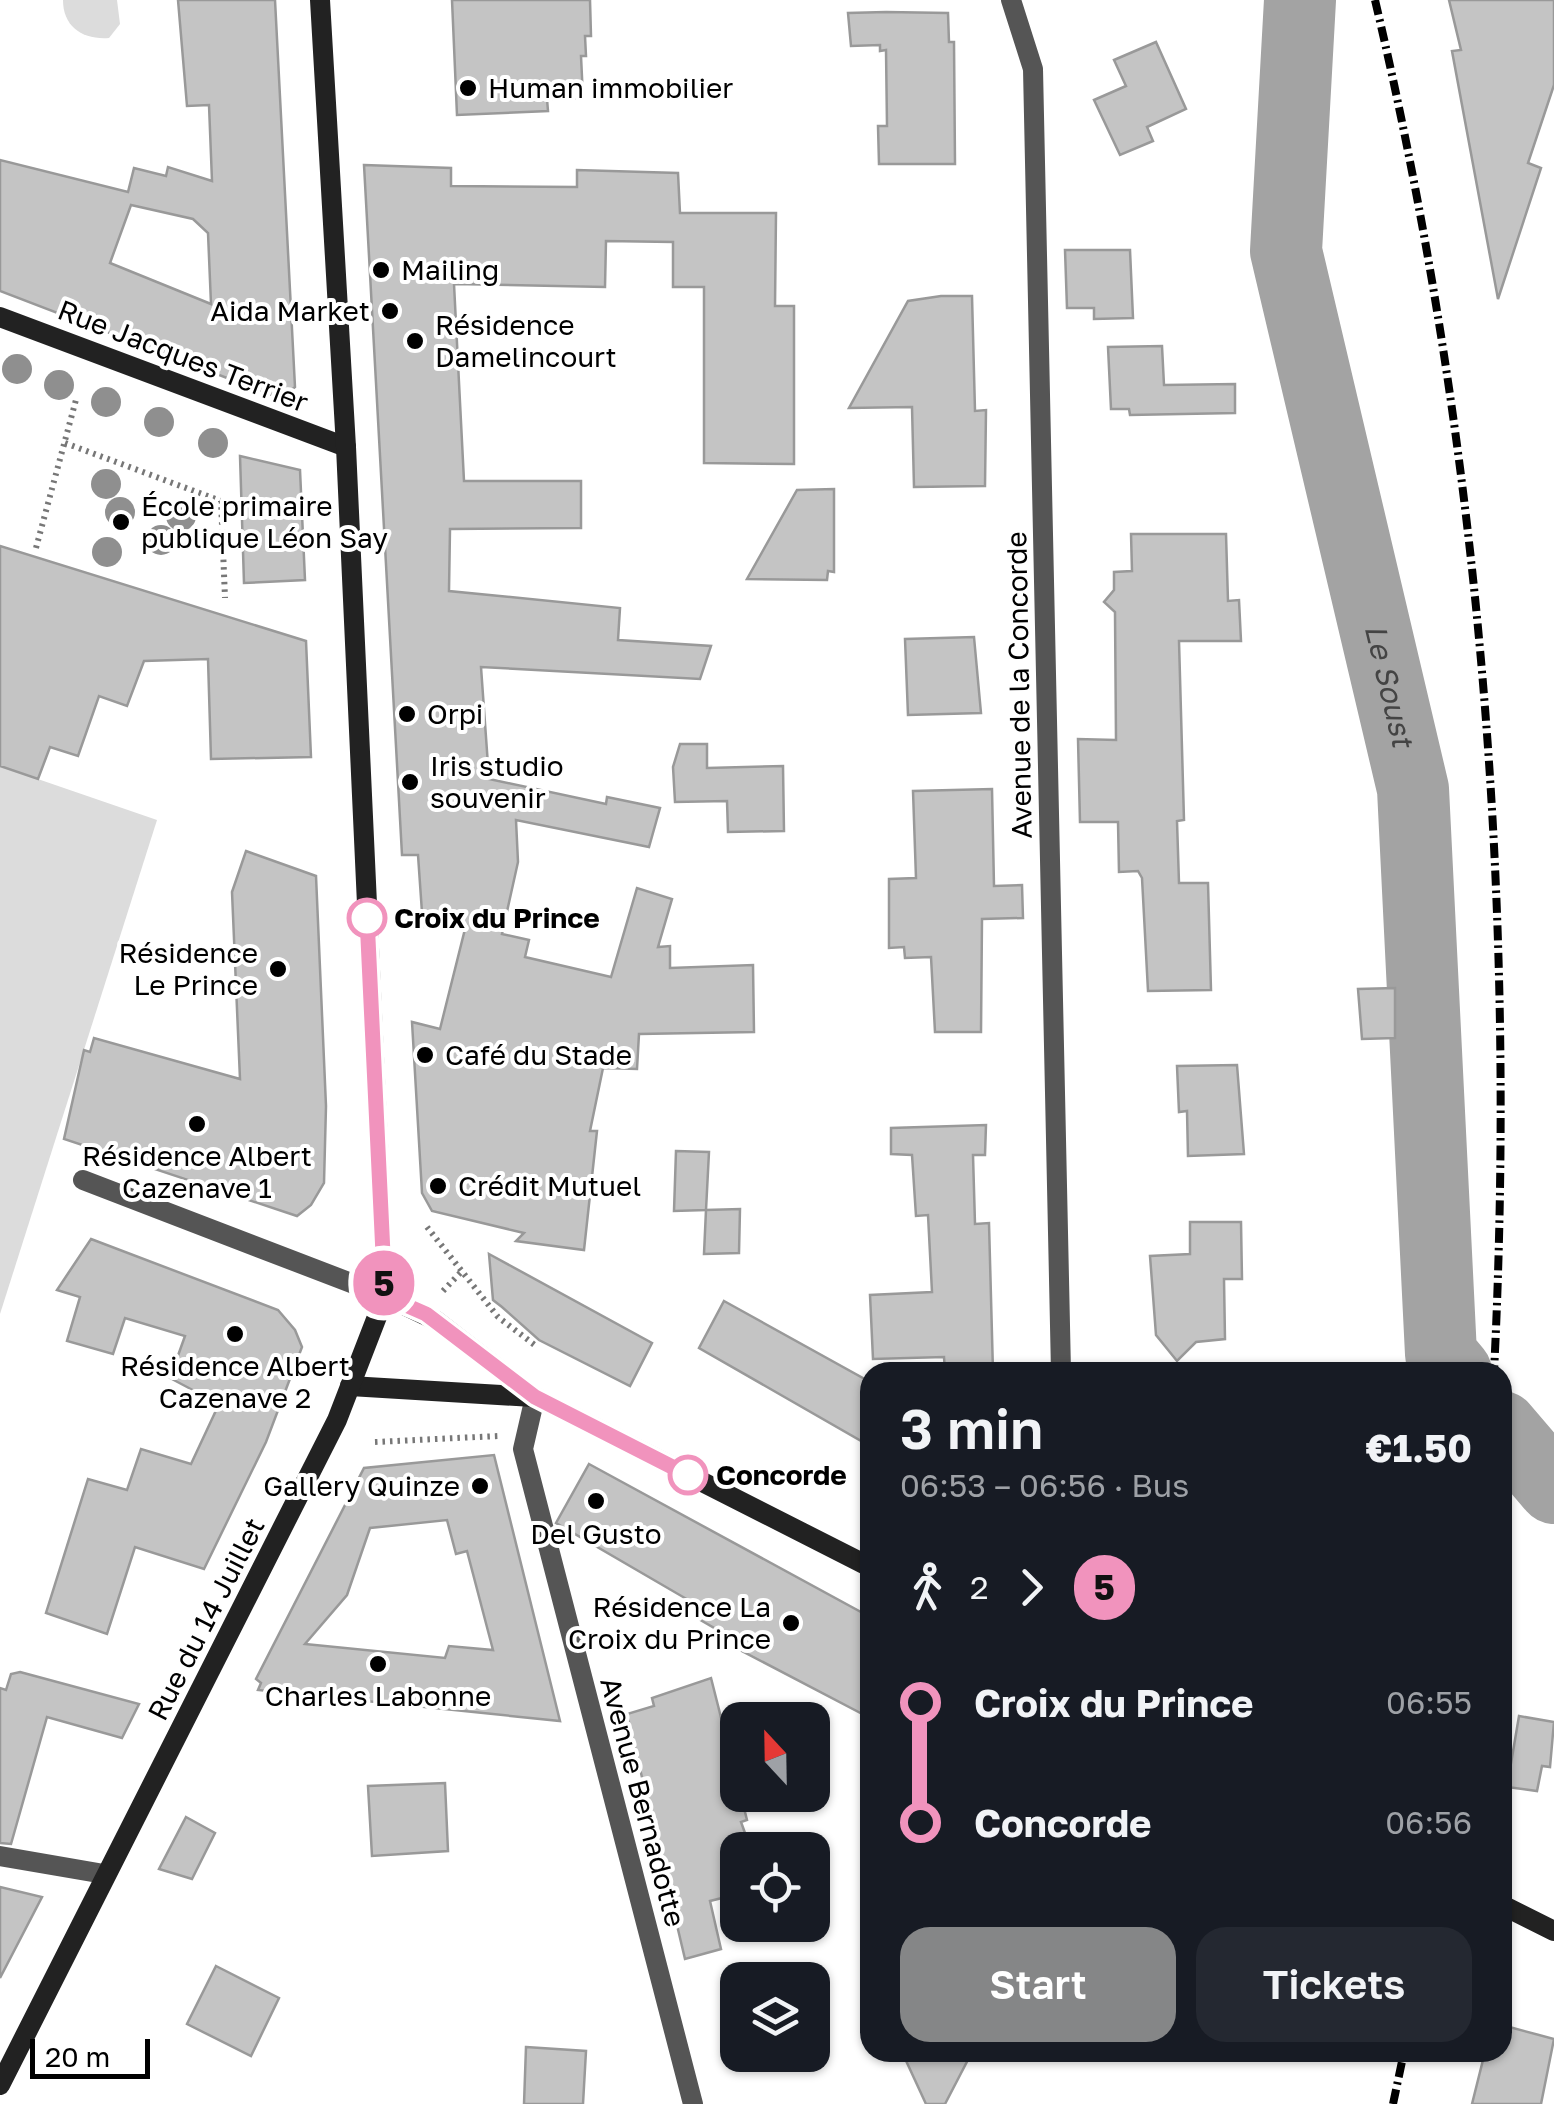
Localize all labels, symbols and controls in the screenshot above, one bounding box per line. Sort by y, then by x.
place label: Human immobilier [488,71,733,104]
marker: Human immobilier [457,77,479,99]
place label: Mailing [401,253,499,286]
marker: Mailing [370,259,392,281]
street label: Rue Jacques Terrier [54,293,313,418]
place label: Aida Market [210,294,370,327]
marker: Aida Market [379,300,401,322]
place label: Résidence Damelincourt [435,308,617,373]
marker: Résidence Damelincourt [404,330,426,352]
place label: École primaire publique Léon Say [141,489,388,554]
marker: École primaire publique Léon Say [110,511,132,533]
street label: Avenue de la Concorde [999,531,1038,839]
water label: Le Soust [1358,620,1422,753]
place label: Orpi [427,697,483,730]
marker: Orpi [396,703,418,725]
place label: Iris studio souvenir [430,749,564,814]
marker: Iris studio souvenir [399,771,421,793]
marker: Croix du Prince [348,899,386,937]
place label: Croix du Prince [394,901,600,934]
place label: Résidence Le Prince [118,936,258,1001]
marker: Résidence Le Prince [267,958,289,980]
place label: Café du Stade [445,1038,632,1071]
marker: Café du Stade [414,1044,436,1066]
marker: Résidence Albert Cazenave 1 [186,1113,208,1135]
place label: Résidence Albert Cazenave 1 [82,1139,312,1204]
place label: Crédit Mutuel [458,1169,641,1202]
marker: Crédit Mutuel [427,1175,449,1197]
line badge: 5 [352,1250,416,1316]
text: 5 [373,1262,395,1304]
marker: Résidence Albert Cazenave 2 [224,1323,246,1345]
place label: Résidence Albert Cazenave 2 [120,1349,350,1414]
text: 3 min [900,1395,1043,1461]
text: €1.50 [1366,1425,1472,1470]
marker: Concorde [669,1456,707,1494]
place label: Concorde [716,1458,847,1491]
text: 06:53 – 06:56 · Bus [900,1466,1189,1504]
place label: Gallery Quinze [263,1469,460,1502]
marker: Gallery Quinze [469,1475,491,1497]
marker: Del Gusto [585,1490,607,1512]
street label: Rue du 14 Juillet [140,1512,271,1725]
place label: Del Gusto [530,1517,662,1550]
icon: walk [900,1560,955,1615]
icon: forward [1004,1560,1059,1615]
text: 5 [1094,1566,1115,1608]
text: 2 [970,1568,989,1606]
place label: Résidence La Croix du Prince [568,1590,771,1655]
marker: Résidence La Croix du Prince [780,1612,802,1634]
marker: Charles Labonne [367,1653,389,1675]
street label: Avenue Bernadotte [594,1673,693,1930]
place label: Charles Labonne [265,1679,491,1712]
text: Croix du Prince [974,1680,1253,1725]
text: 06:55 [1386,1683,1472,1721]
north arrow [720,1702,830,1812]
map controls [720,1702,830,2072]
text: Concorde [974,1800,1151,1845]
text: 06:56 [1385,1803,1472,1841]
button: locate [720,1832,830,1942]
button: Start [900,1927,1176,2042]
button: Tickets [1196,1927,1472,2042]
button: layers [720,1962,830,2072]
scale bar [30,2034,150,2078]
text: 20 m [45,2040,110,2073]

